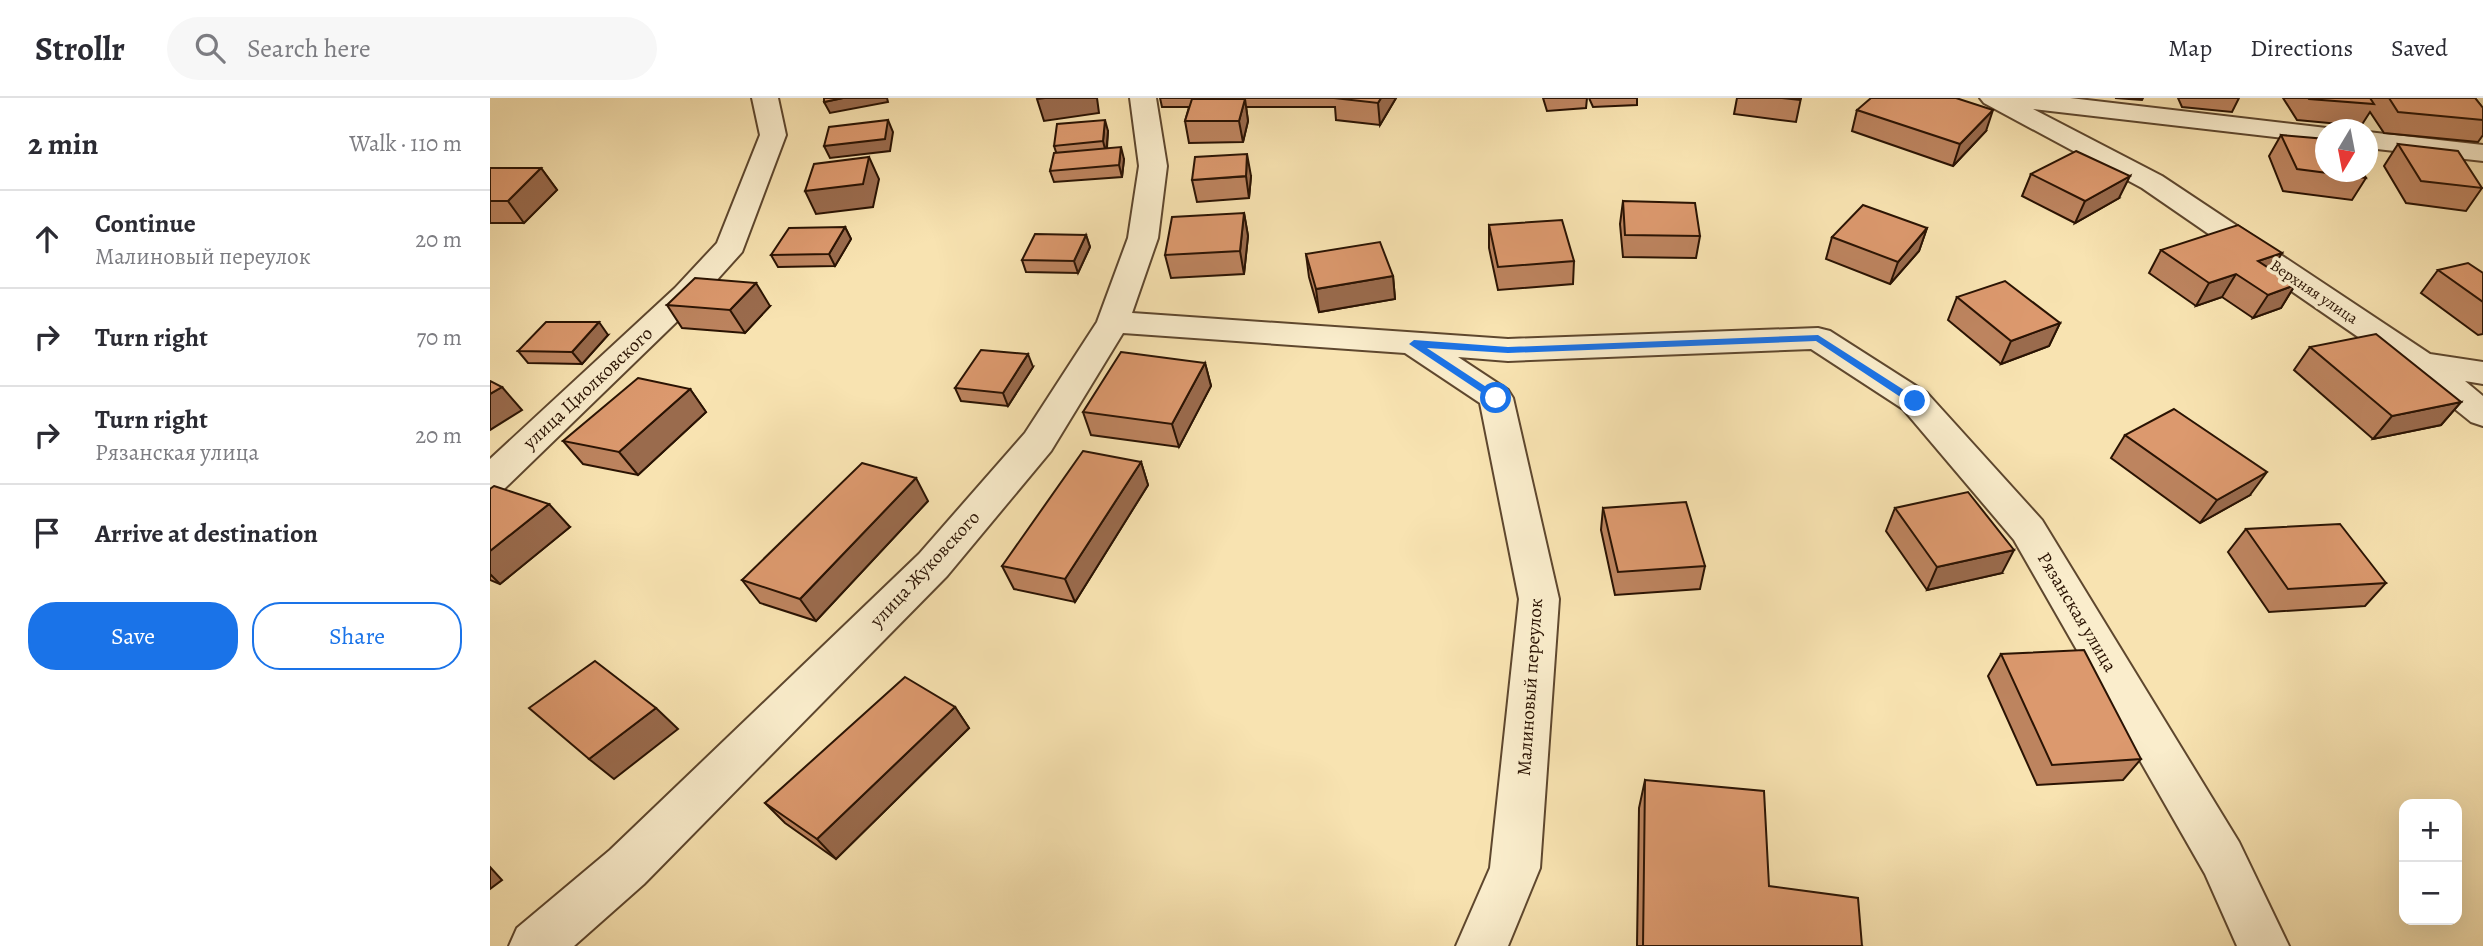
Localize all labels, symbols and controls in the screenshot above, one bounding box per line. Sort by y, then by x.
search box [167,17,657,80]
text: Strollr [35,26,125,71]
icon: search [191,29,229,67]
text: Search here [247,31,371,66]
text: Map [2168,32,2212,64]
text: Directions [2250,32,2353,64]
text: Saved [2391,32,2448,64]
north arrow [2315,119,2378,182]
text: 2 min [28,124,98,164]
text: Walk · 110 m [349,128,462,159]
text: Continue [95,206,196,241]
icon: ahead [28,220,66,258]
text: 20 m [415,224,462,255]
text: Малиновый переулок [95,241,311,272]
street label: Верхняя улица [2266,255,2363,330]
icon: right [28,318,66,356]
text: Turn right [95,320,208,355]
street label: улица Циолковского [517,321,659,456]
text: 70 m [416,322,462,353]
route start [1480,382,1511,413]
route end [1899,385,1930,416]
text: Turn right [95,402,208,437]
icon: right [28,416,66,454]
text: 20 m [415,420,462,451]
text: Рязанская улица [95,437,259,468]
street label: улица Жуковского [863,505,986,634]
icon: arrive [28,514,66,552]
text: Arrive at destination [95,516,318,551]
street label: Рязанская улица [2031,547,2123,677]
street label: Малиновый переулок [1511,597,1549,777]
button: Save [28,602,238,670]
button: Share [252,602,462,670]
map controls [2399,799,2462,925]
button: + [2399,799,2462,862]
button: − [2399,862,2462,925]

